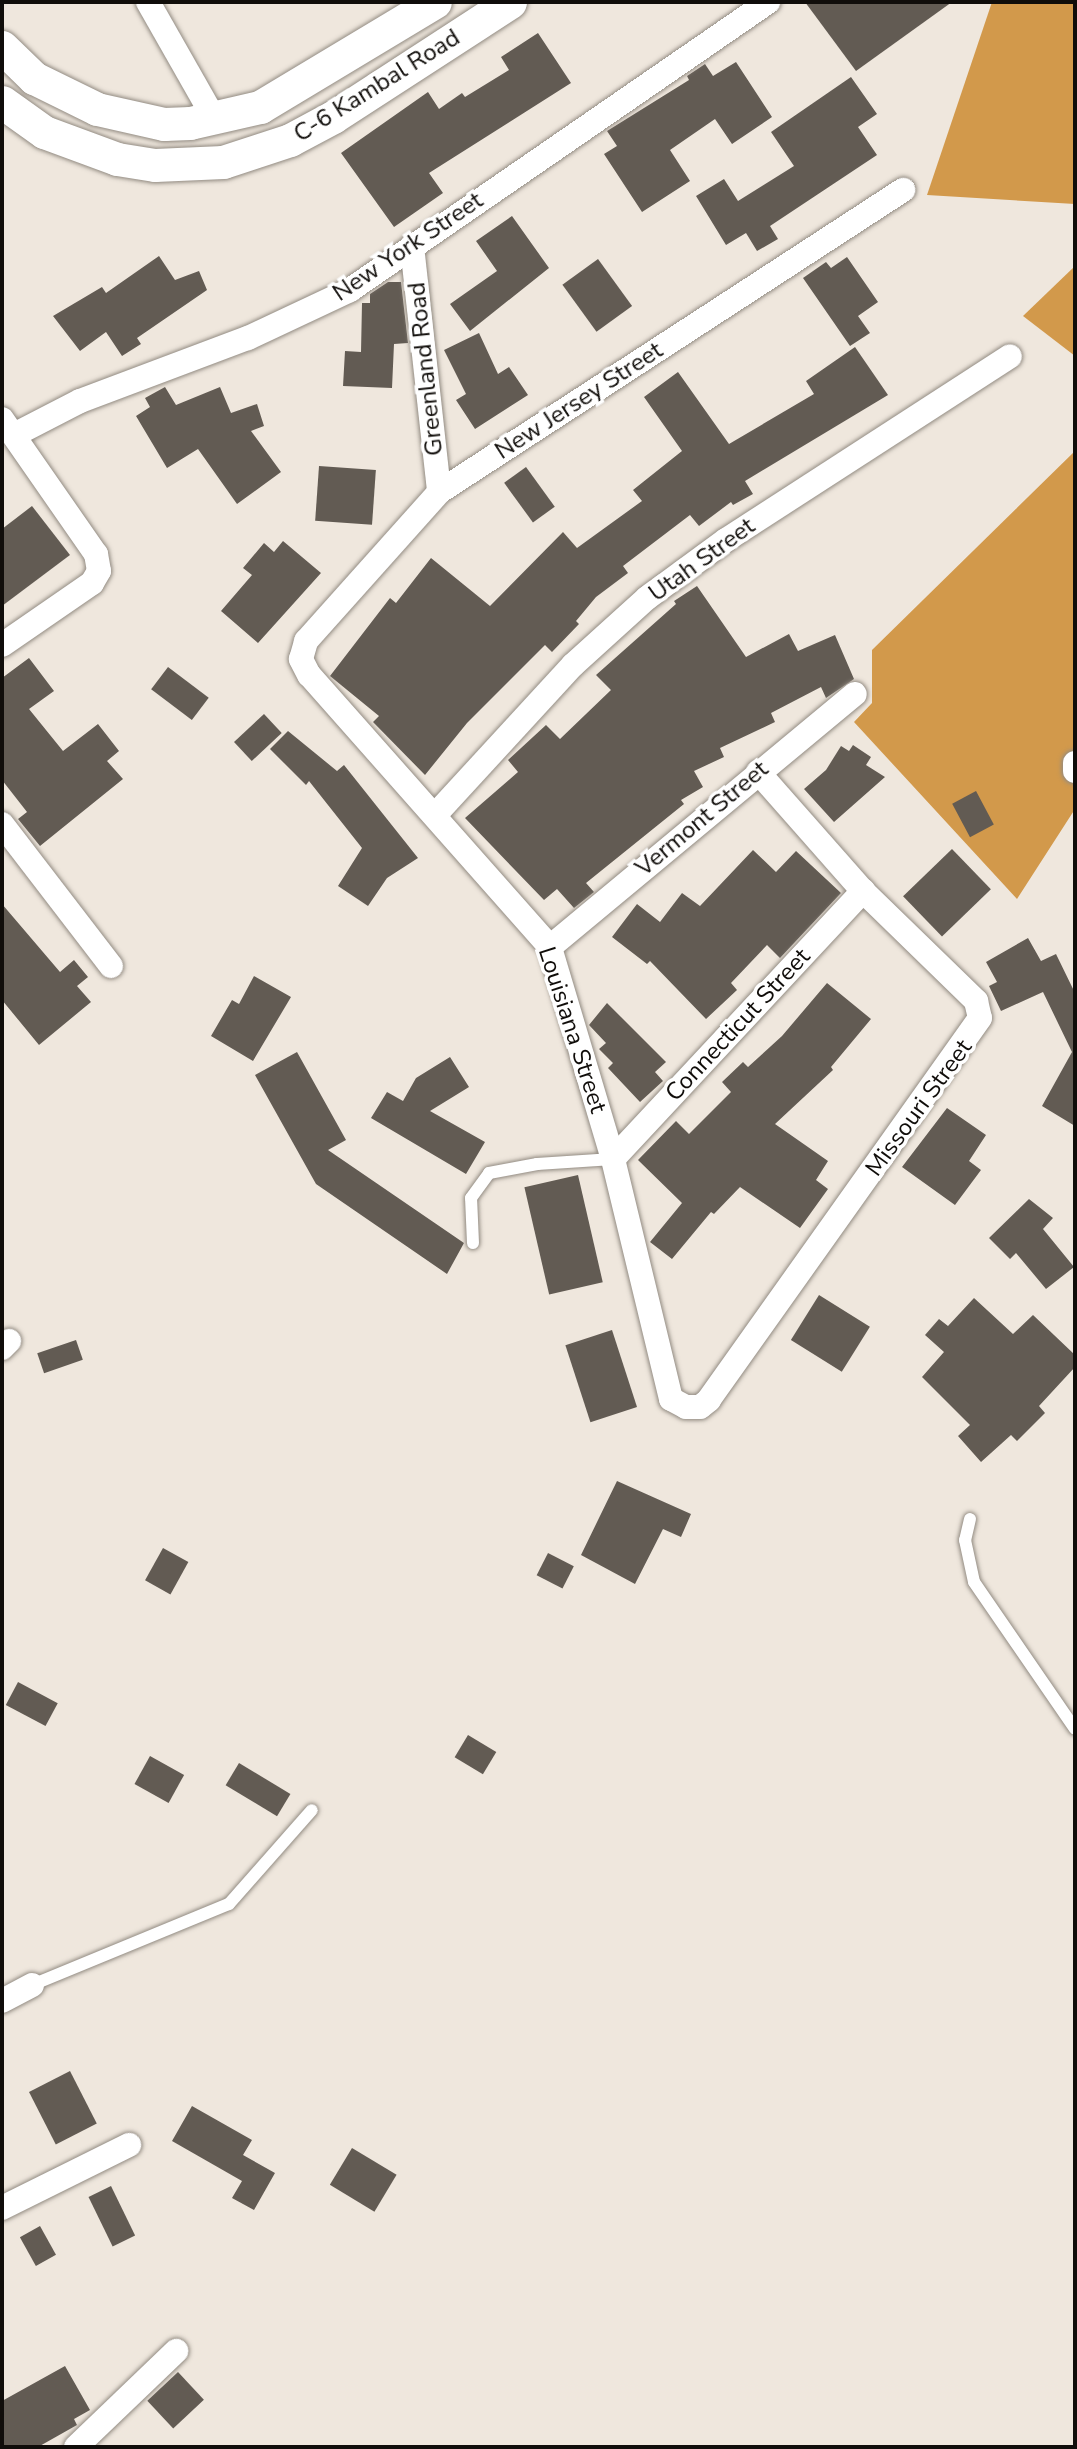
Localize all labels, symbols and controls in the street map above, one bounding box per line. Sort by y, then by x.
street label: C-6 Kambal Road [289,23,465,149]
street label: New York Street [328,186,488,308]
street label: Greenland Road [403,281,449,457]
street label: New Jersey Street [490,336,668,466]
street label: Utah Street [643,512,761,608]
street label: Vermont Street [630,755,774,883]
street label: Louisiana Street [532,943,612,1117]
street label: Connecticut Street [660,943,816,1107]
street label: Missouri Street [860,1034,978,1182]

